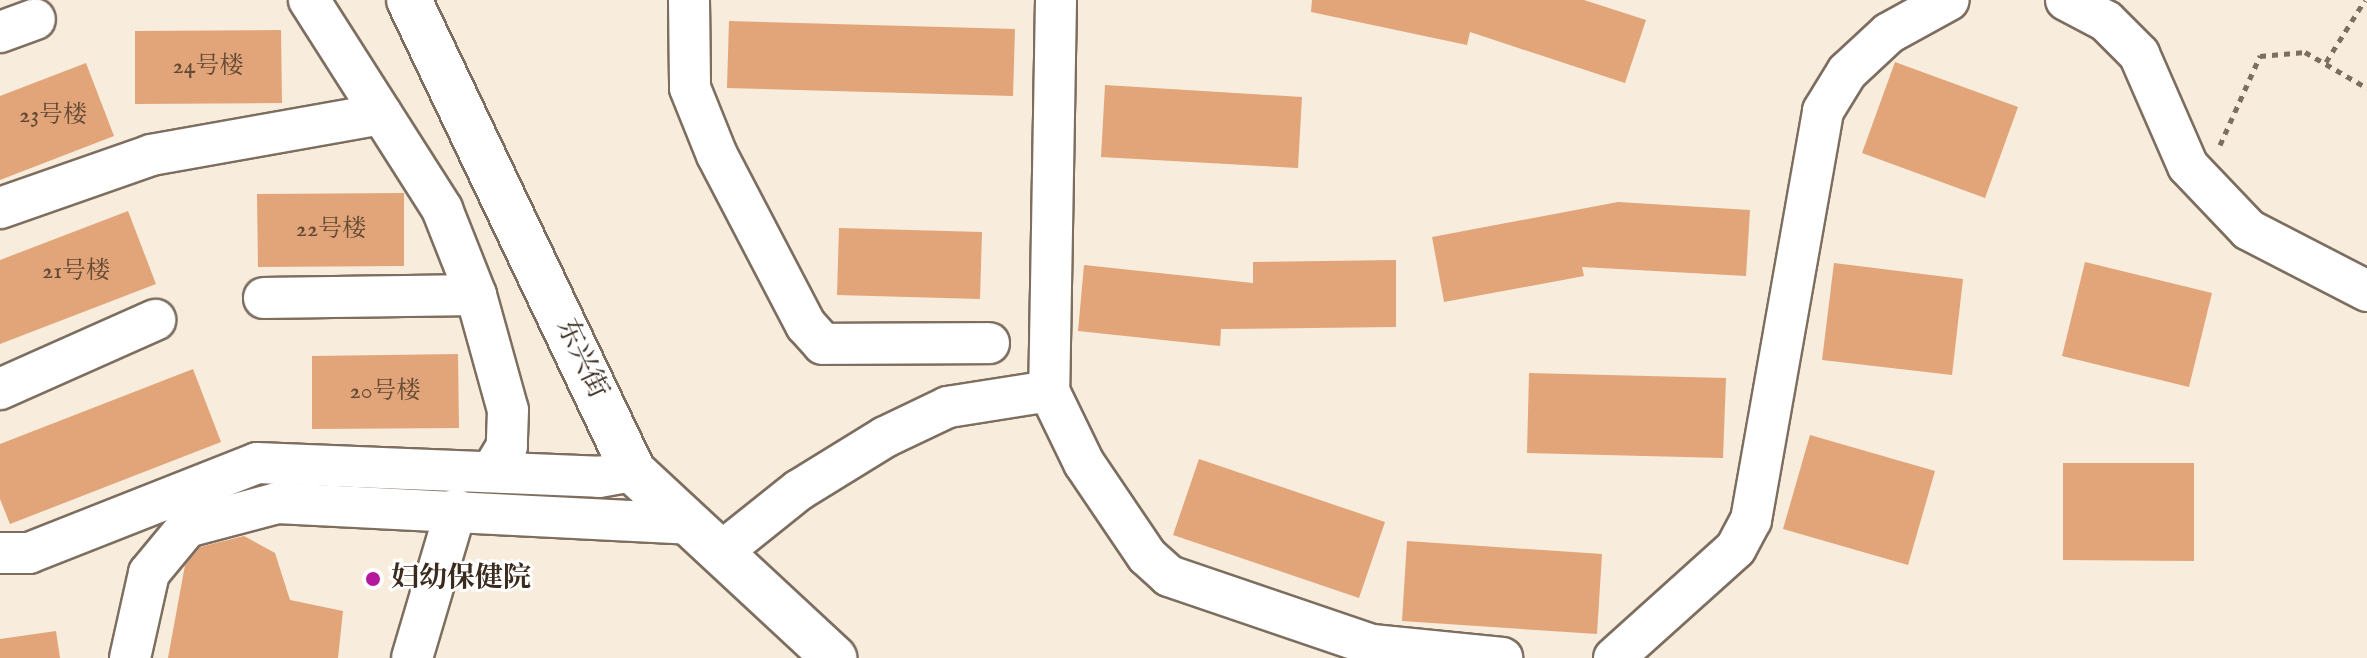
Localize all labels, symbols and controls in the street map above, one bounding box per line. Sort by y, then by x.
house number: 24号楼 [172,53,244,81]
house number: 23号楼 [19,102,87,130]
house number: 22号楼 [296,216,366,244]
house number: 21号楼 [42,258,110,286]
street label: 东兴街 [548,314,614,404]
house number: 20号楼 [349,378,421,406]
place label: 妇幼保健院 [391,562,531,596]
marker: 妇幼保健院 [362,568,384,590]

